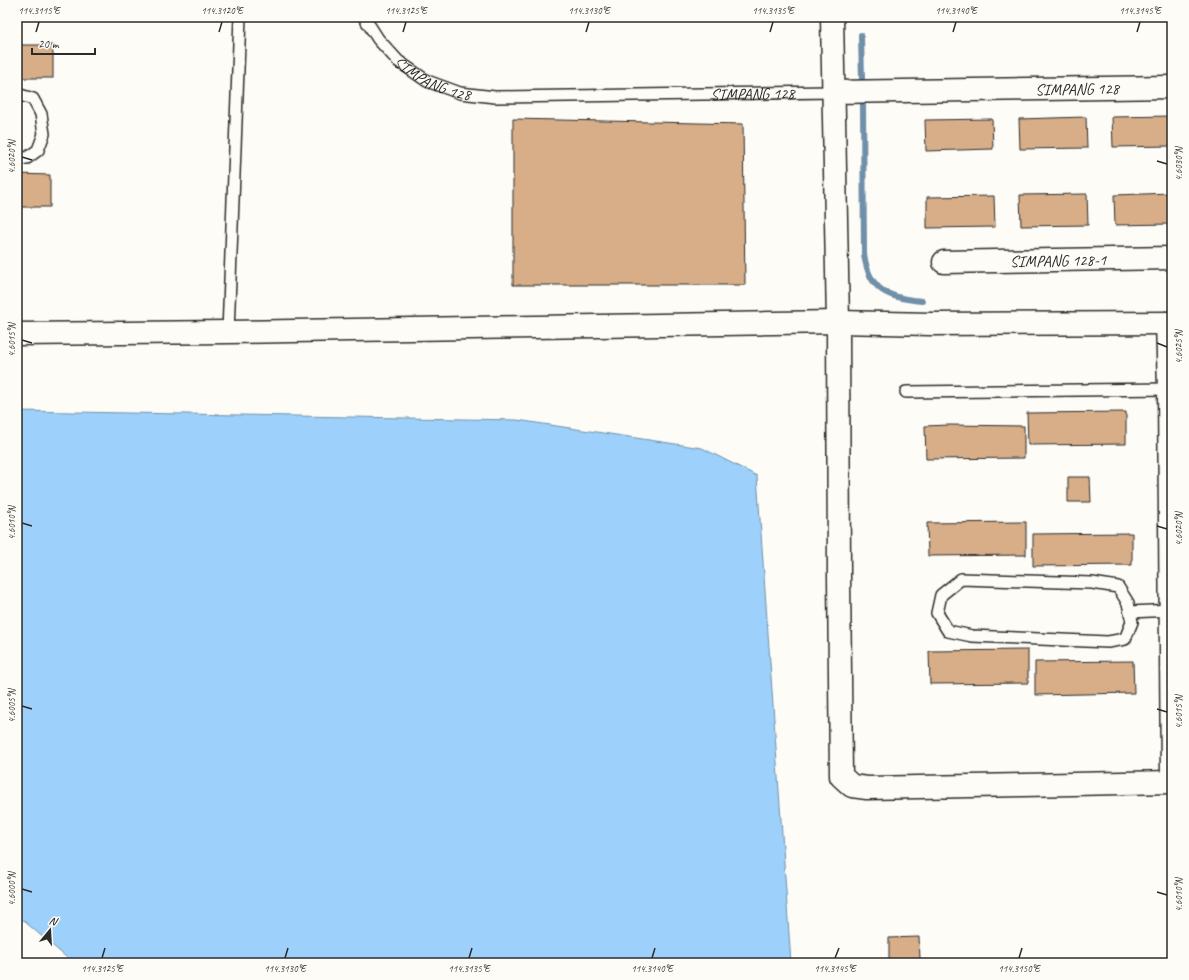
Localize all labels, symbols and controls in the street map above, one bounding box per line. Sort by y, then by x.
text: 114.3115°E [18,4,62,17]
text: 114.3120°E [201,4,245,17]
text: 114.3125°E [385,4,429,17]
text: 114.3130°E [568,4,612,17]
text: 114.3135°E [752,4,796,17]
text: 114.3140°E [935,4,979,17]
text: 114.3145°E [1119,4,1163,17]
scale bar [32,30,95,56]
text: 20 m [38,36,60,52]
street label: SIMPANG 128 [390,52,473,105]
street label: SIMPANG 128 [1035,79,1121,100]
street label: SIMPANG 128 [711,84,796,105]
text: 4.6020°N [5,138,18,174]
text: 4.6030°N [1172,145,1185,181]
street label: SIMPANG 128-1 [1010,250,1107,272]
text: 4.6015°N [5,321,18,357]
text: 4.6025°N [1172,328,1185,364]
text: 4.6010°N [5,504,18,540]
text: 4.6020°N [1172,510,1185,546]
text: 4.6005°N [5,687,18,723]
text: 4.6015°N [1172,693,1185,729]
text: 4.6000°N [5,870,18,906]
text: 4.6010°N [1172,876,1185,912]
north arrow [30,910,70,950]
text: N [48,913,61,929]
text: 114.3125°E [81,962,125,975]
text: 114.3130°E [264,962,308,975]
text: 114.3135°E [448,962,492,975]
text: 114.3140°E [631,962,675,975]
text: 114.3145°E [814,962,858,975]
text: 114.3150°E [998,962,1042,975]

